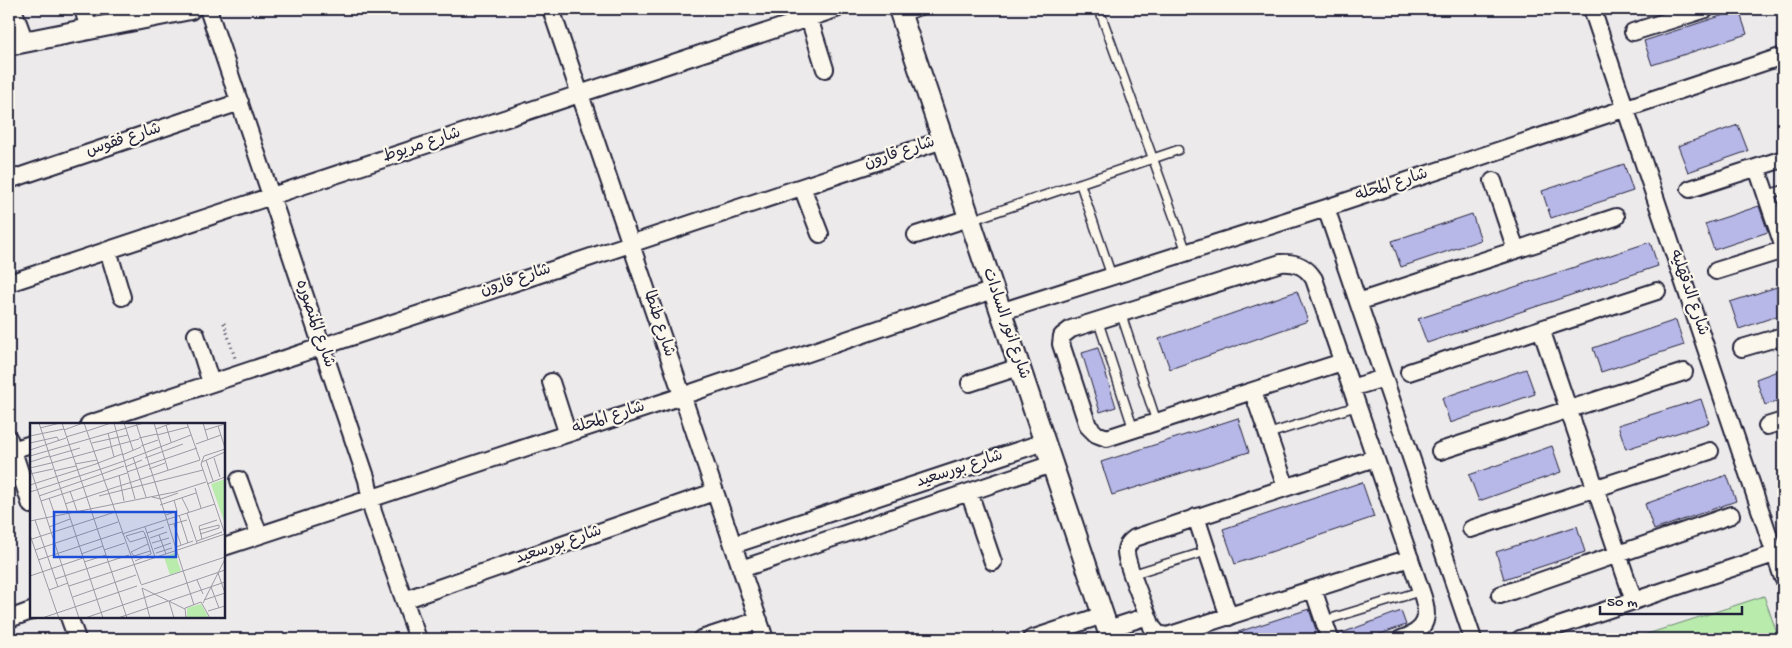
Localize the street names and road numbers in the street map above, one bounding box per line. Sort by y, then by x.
street label: شارع فقوس [84,120,164,162]
street label: شارع مريوط [381,124,463,168]
street label: شارع قارون [862,134,938,174]
street label: شارع المحله [1353,165,1431,207]
street label: شارع الدقهليه [1664,247,1712,339]
street label: شارع قارون [478,261,554,301]
street label: شارع انور السادات [977,266,1033,382]
street label: شارع المنصوره [290,278,338,370]
street label: شارع طنطا [638,288,678,360]
street label: شارع المحله [570,398,648,440]
street label: شارع بورسعيد [914,447,1006,493]
street label: شارع بورسعيد [513,522,605,570]

